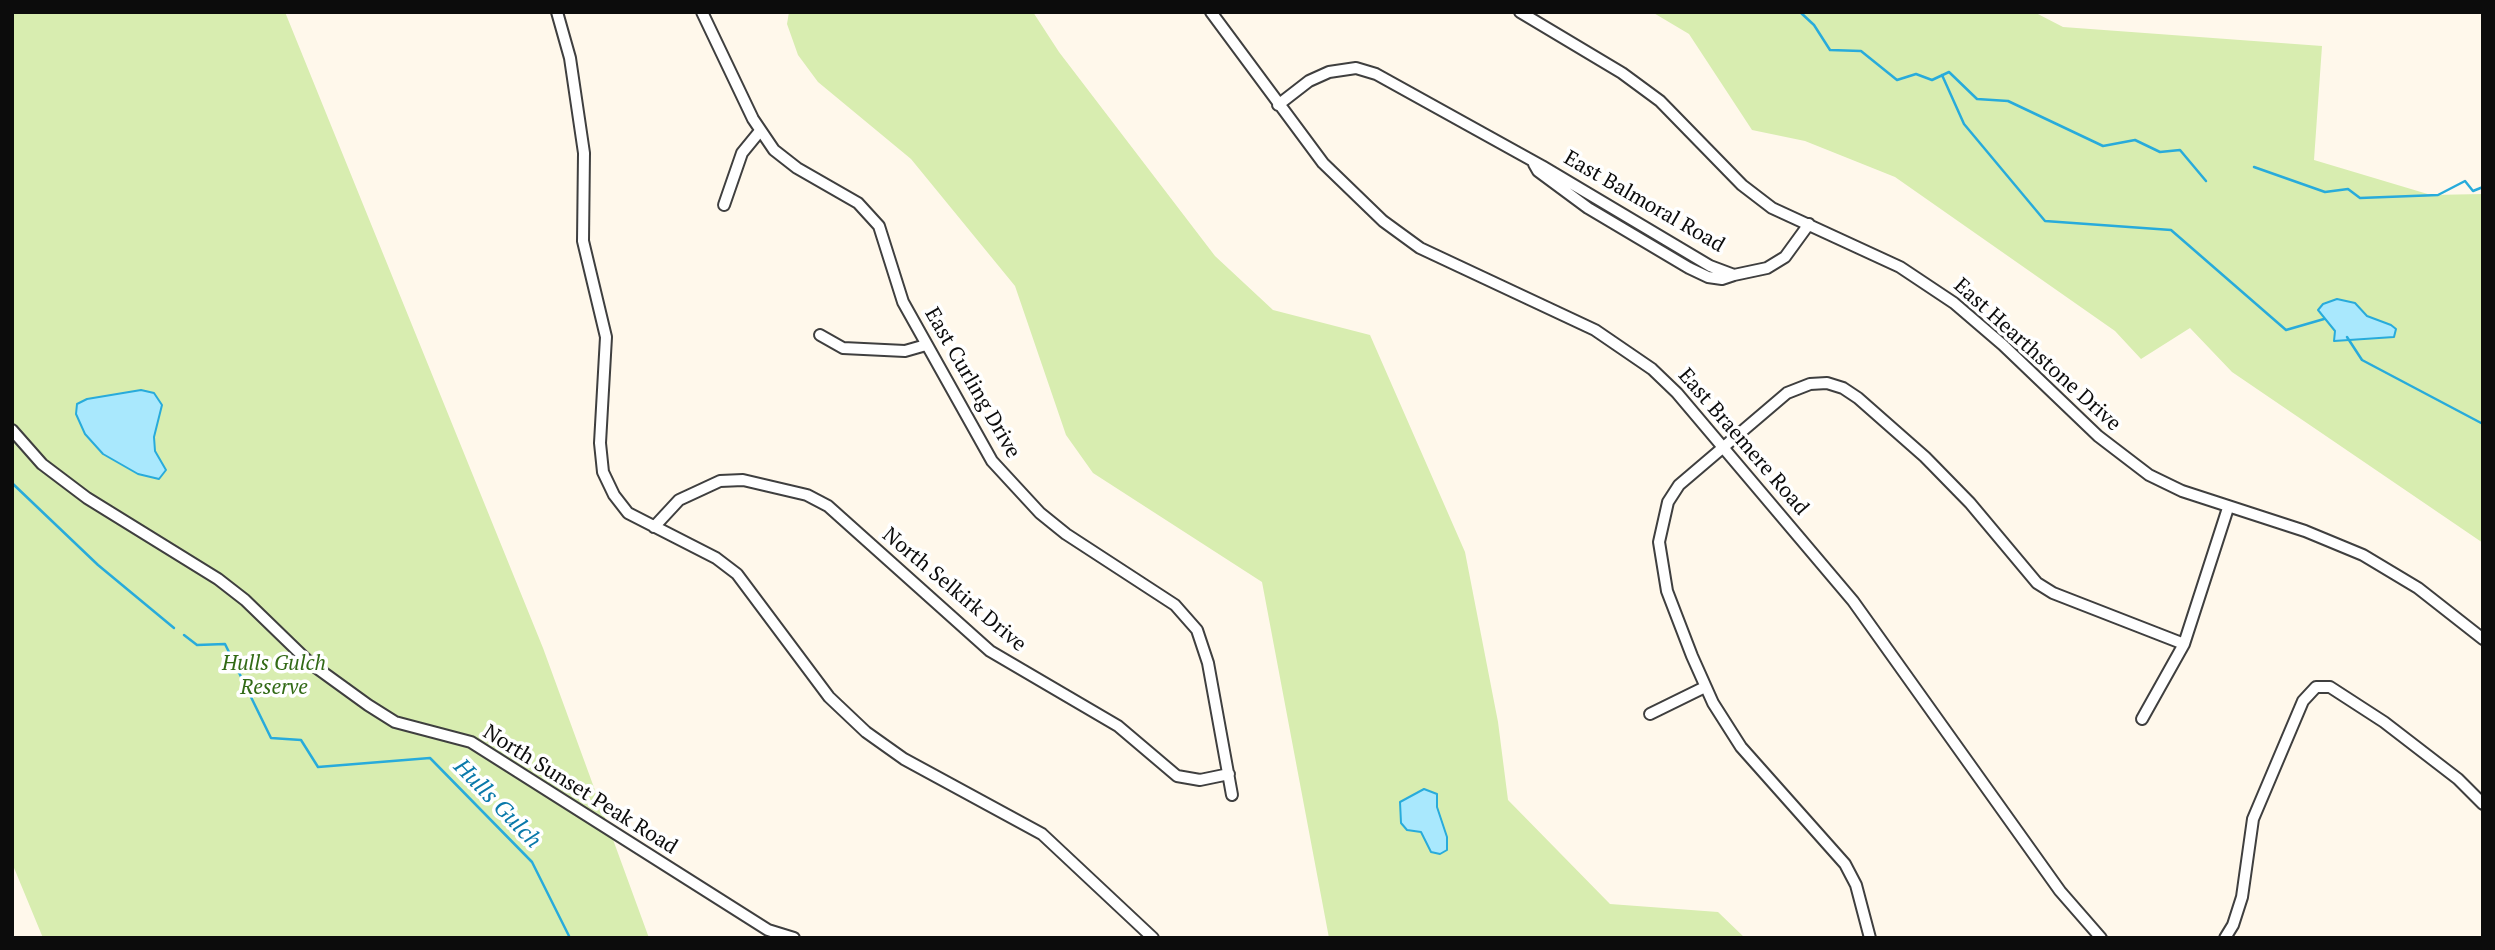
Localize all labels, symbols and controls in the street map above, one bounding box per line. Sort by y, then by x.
street label: East Balmoral Road [1559,146,1729,258]
street label: East Hearthstone Drive [1948,273,2126,437]
street label: East Curling Drive [919,303,1025,463]
street label: East Braemere Road [1672,363,1814,521]
street label: North Selkirk Drive [877,523,1031,657]
park label: Hulls Gulch Reserve [222,651,326,701]
street label: North Sunset Peak Road [478,720,682,860]
water label: Hulls Gulch [448,754,546,854]

